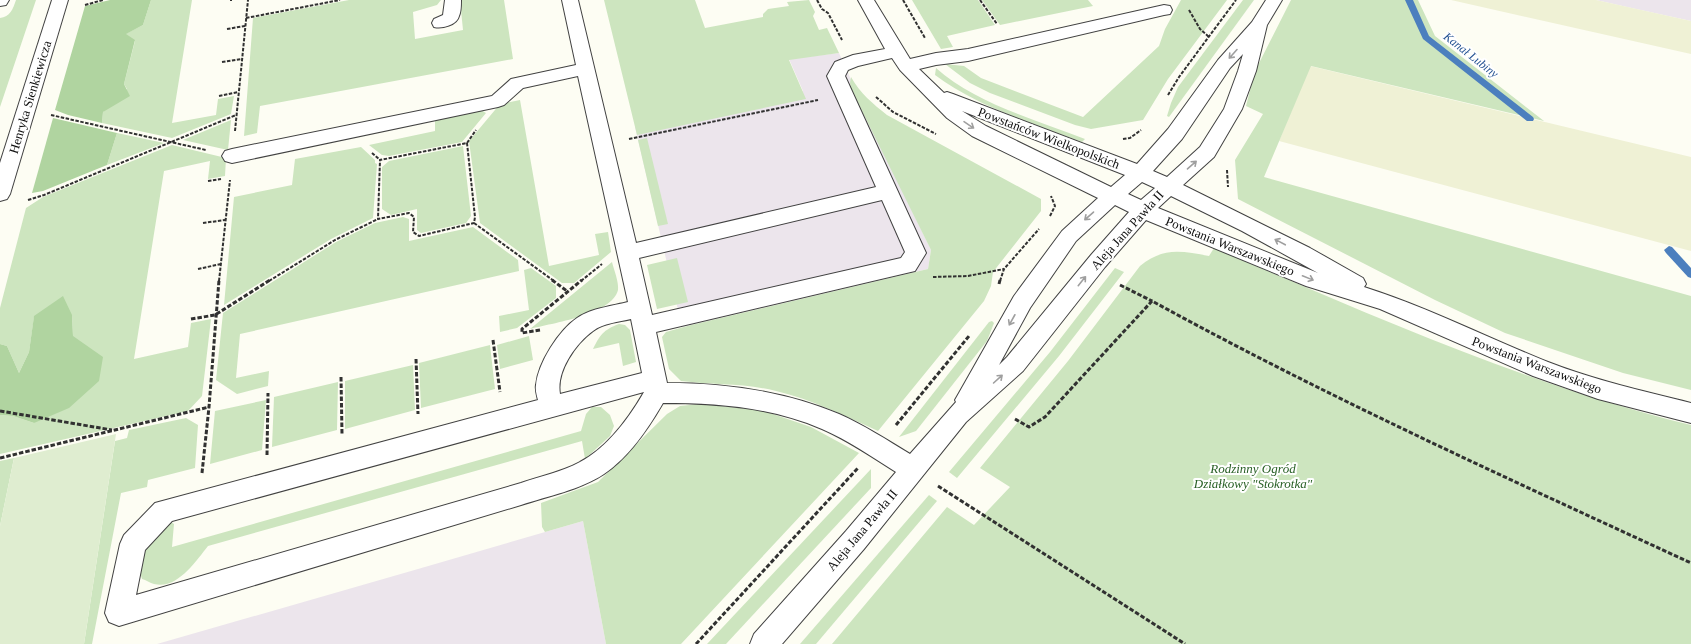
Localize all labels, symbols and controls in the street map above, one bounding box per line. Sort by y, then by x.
water label: Kanał Lubiny [1440,29,1502,81]
street label: Henryka Sienkiewicza [6,38,54,155]
one-way arrow [1228,49,1238,59]
street label: Powstańców Wielkopolskich [976,104,1122,172]
one-way arrow [963,121,975,129]
one-way arrow [1187,160,1197,169]
street label: Aleja Jana Pawła II [1087,187,1167,273]
one-way arrow [1084,212,1095,221]
street label: Powstania Warszawskiego [1163,213,1297,279]
one-way arrow [1274,238,1286,246]
one-way arrow [1302,274,1314,282]
one-way arrow [1078,275,1087,286]
one-way arrow [1007,314,1015,326]
street label: Powstania Warszawskiego [1470,333,1604,397]
one-way arrow [993,375,1003,384]
park label: Rodzinny Ogród Działkowy "Stokrotka" [1193,461,1313,491]
street label: Aleja Jana Pawła II [824,486,900,574]

